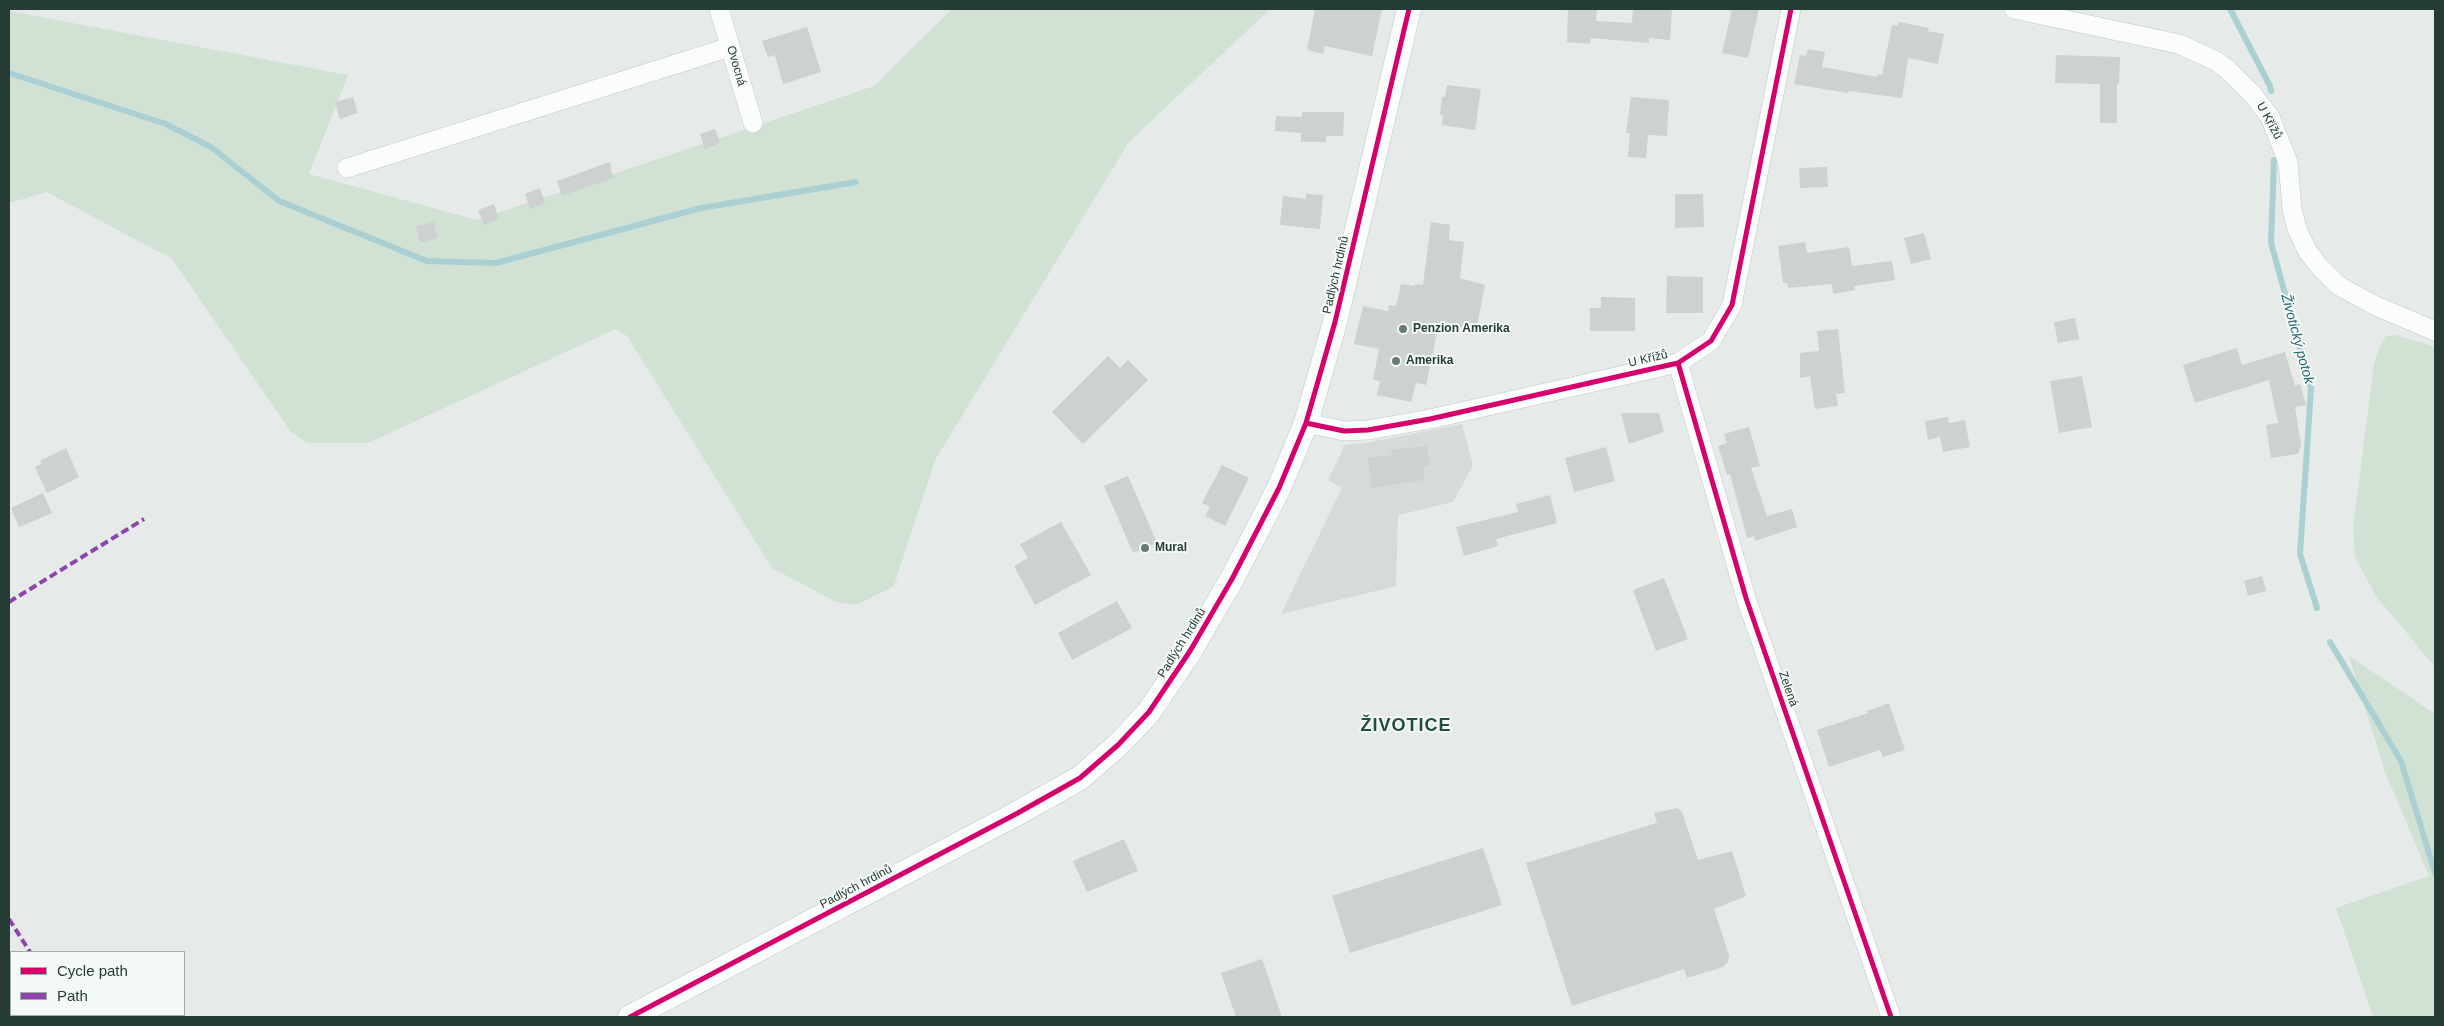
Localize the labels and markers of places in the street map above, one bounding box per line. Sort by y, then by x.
place label: Penzion Amerika [1413,322,1510,336]
marker: Penzion Amerika [1397,323,1409,335]
place label: Amerika [1406,354,1453,368]
marker: Amerika [1390,355,1402,367]
place label: Mural [1155,541,1187,555]
marker: Mural [1139,542,1151,554]

